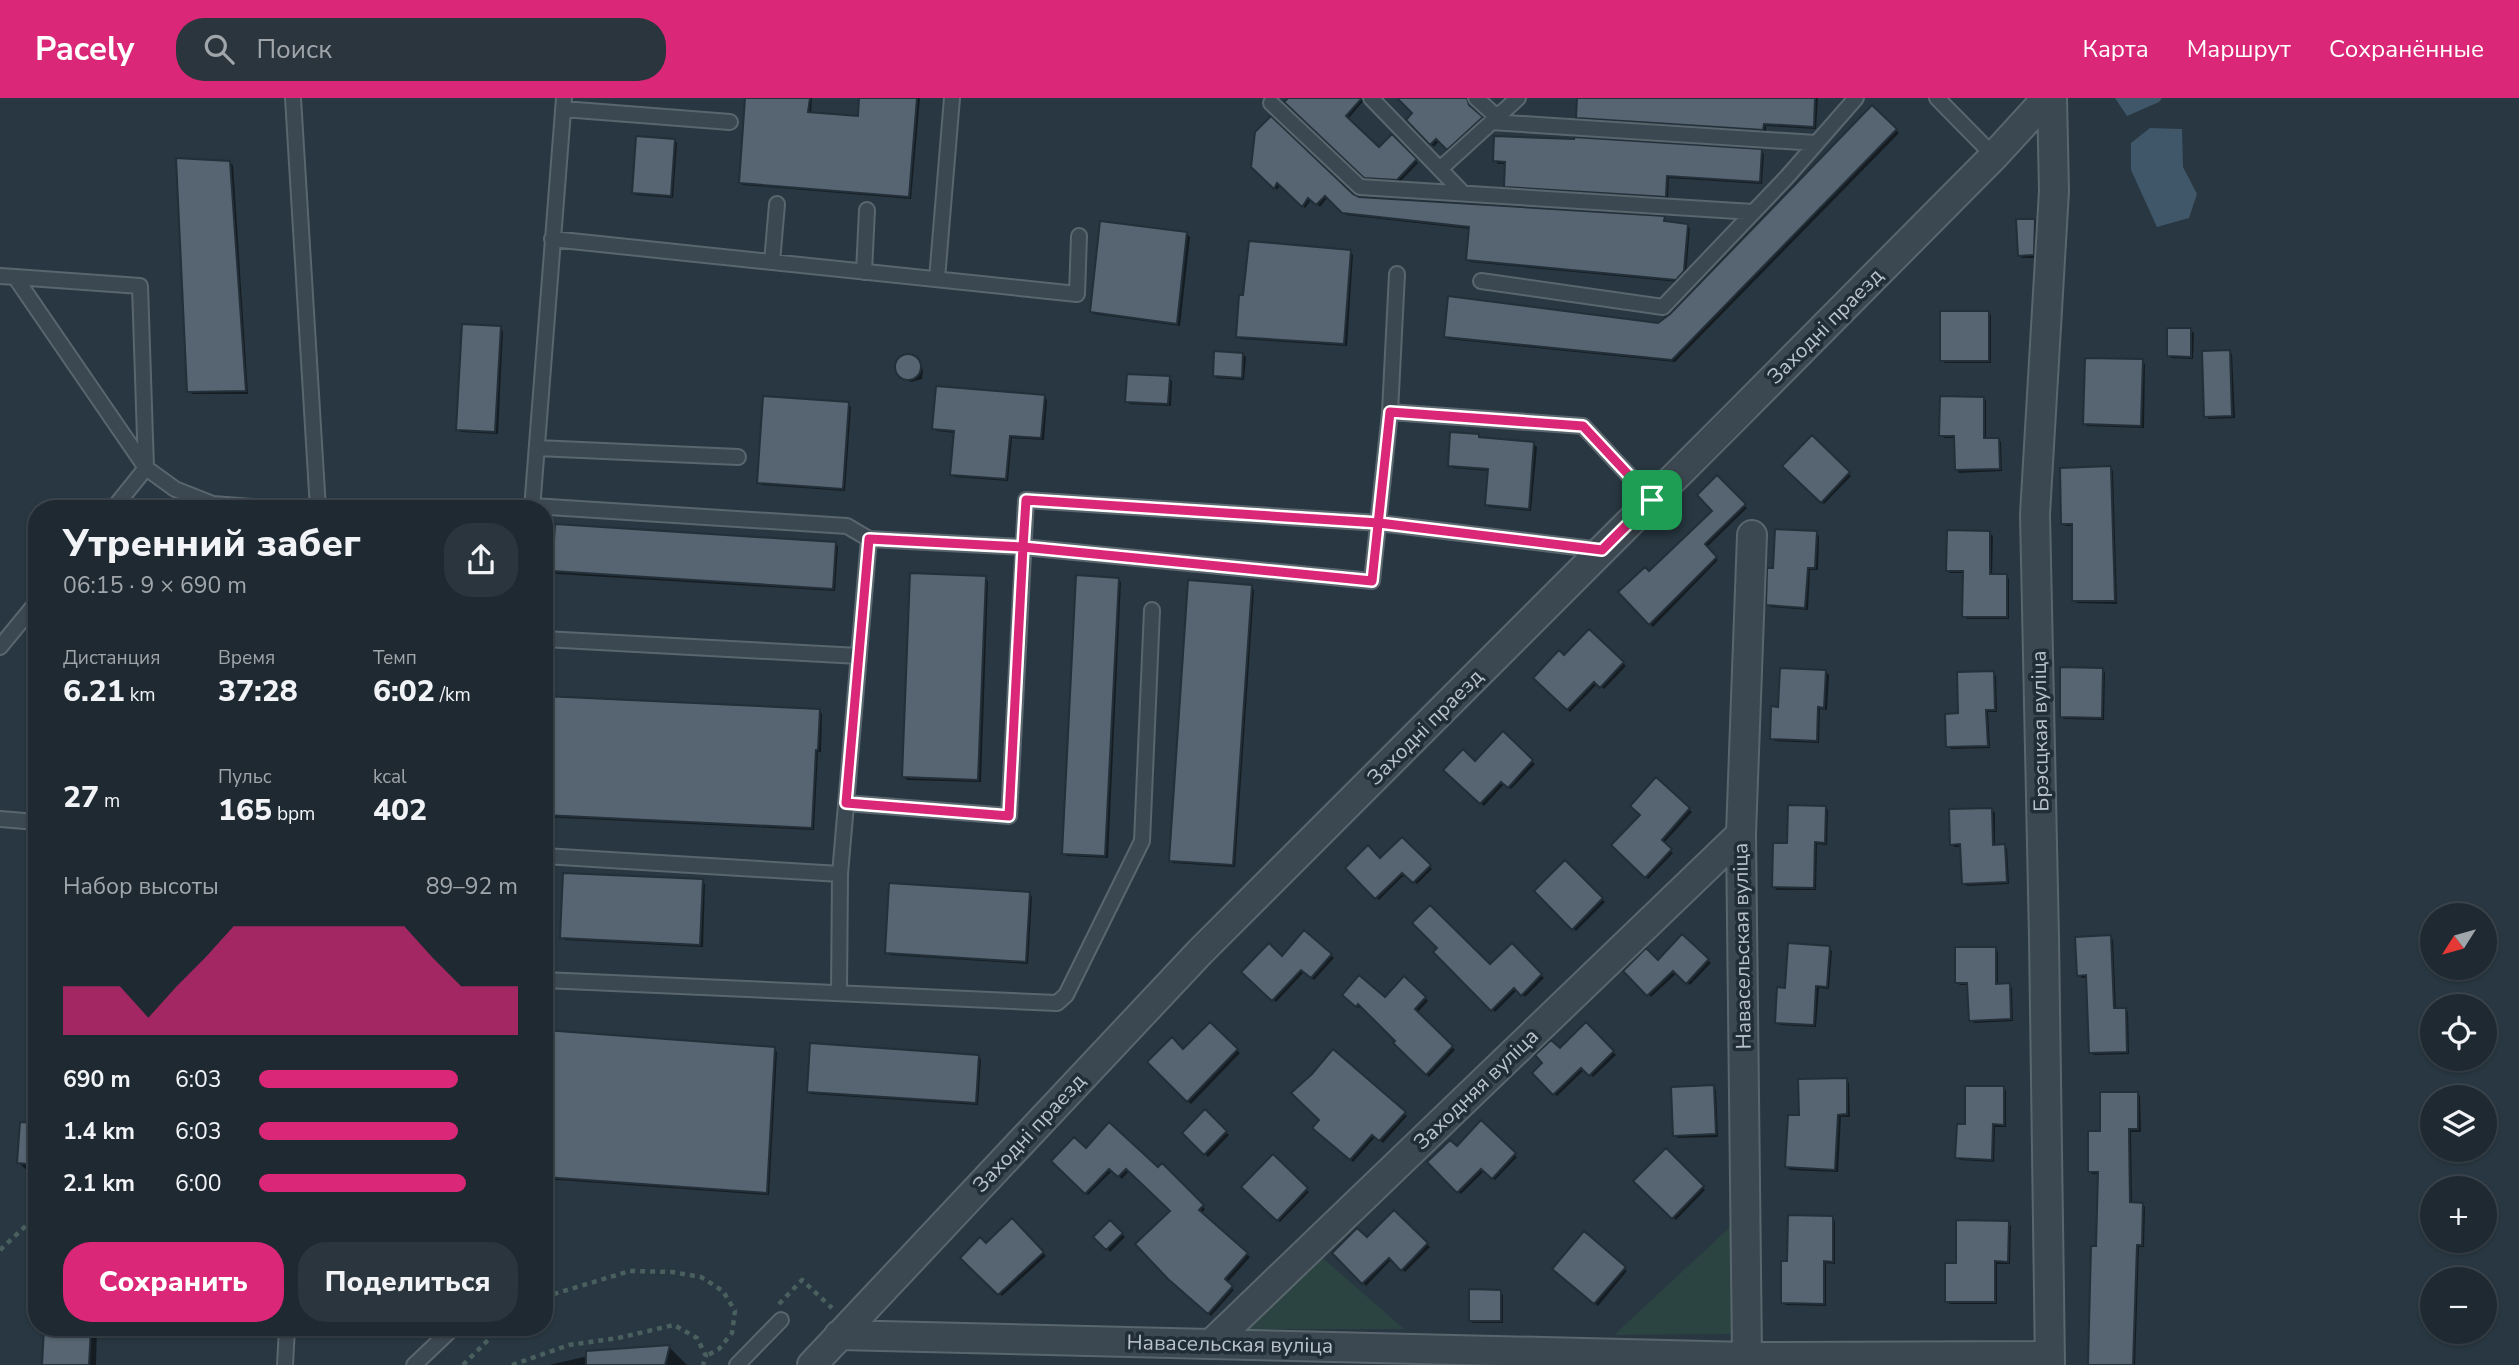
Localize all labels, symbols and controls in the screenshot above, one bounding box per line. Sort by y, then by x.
search box [176,18,666,81]
text: Pacely [35,27,134,72]
icon: search [200,30,238,68]
text: Поиск [256,32,332,67]
text: Карта [2083,33,2149,65]
text: Маршрут [2187,33,2291,65]
text: Сохранённые [2329,33,2484,65]
street label: Заходні праезд [1761,262,1889,390]
pin [1622,470,1682,530]
icon: arrive [1633,481,1671,519]
text: Утренний забег [63,518,361,569]
button: share [444,523,518,597]
text: 06:15 · 9 × 690 m [63,570,247,601]
text: Дистанция [63,645,160,671]
text: Время [218,645,275,671]
text: Темп [373,645,417,671]
street label: Брэсцкая вуліца [2025,650,2055,812]
street label: Заходні праезд [1361,663,1489,791]
text: 6.21 [63,671,125,712]
text: 37:28 [218,671,298,712]
text: 6:02 [373,671,435,712]
text: km [125,682,155,708]
text: /km [435,682,471,708]
text: Пульс [218,764,272,790]
text: kcal [373,764,407,790]
text: 27 [63,777,99,818]
text: m [99,788,120,814]
text: 165 [218,790,272,831]
text: 402 [373,790,427,831]
text: bpm [272,801,315,827]
street label: Навасельская вуліца [1726,842,1758,1050]
text: Набор высоты [63,871,219,902]
text: 89–92 m [426,871,518,902]
north arrow [2420,903,2497,980]
map controls [2420,903,2497,1344]
button: locate [2420,994,2497,1071]
street label: Заходняя вуліца [1408,1022,1544,1156]
text: 690 m [63,1064,131,1095]
text: 6:03 [175,1064,222,1095]
street label: Заходні праезд [966,1067,1092,1199]
button: layers [2420,1085,2497,1162]
text: 1.4 km [63,1116,135,1147]
text: 6:03 [175,1116,222,1147]
text: 2.1 km [63,1168,135,1199]
text: 6:00 [175,1168,222,1199]
button: + [2420,1176,2497,1253]
button: Сохранить [63,1242,284,1322]
button: Поделиться [298,1242,518,1322]
button: − [2420,1267,2497,1344]
street label: Навасельская вуліца [1126,1328,1334,1360]

